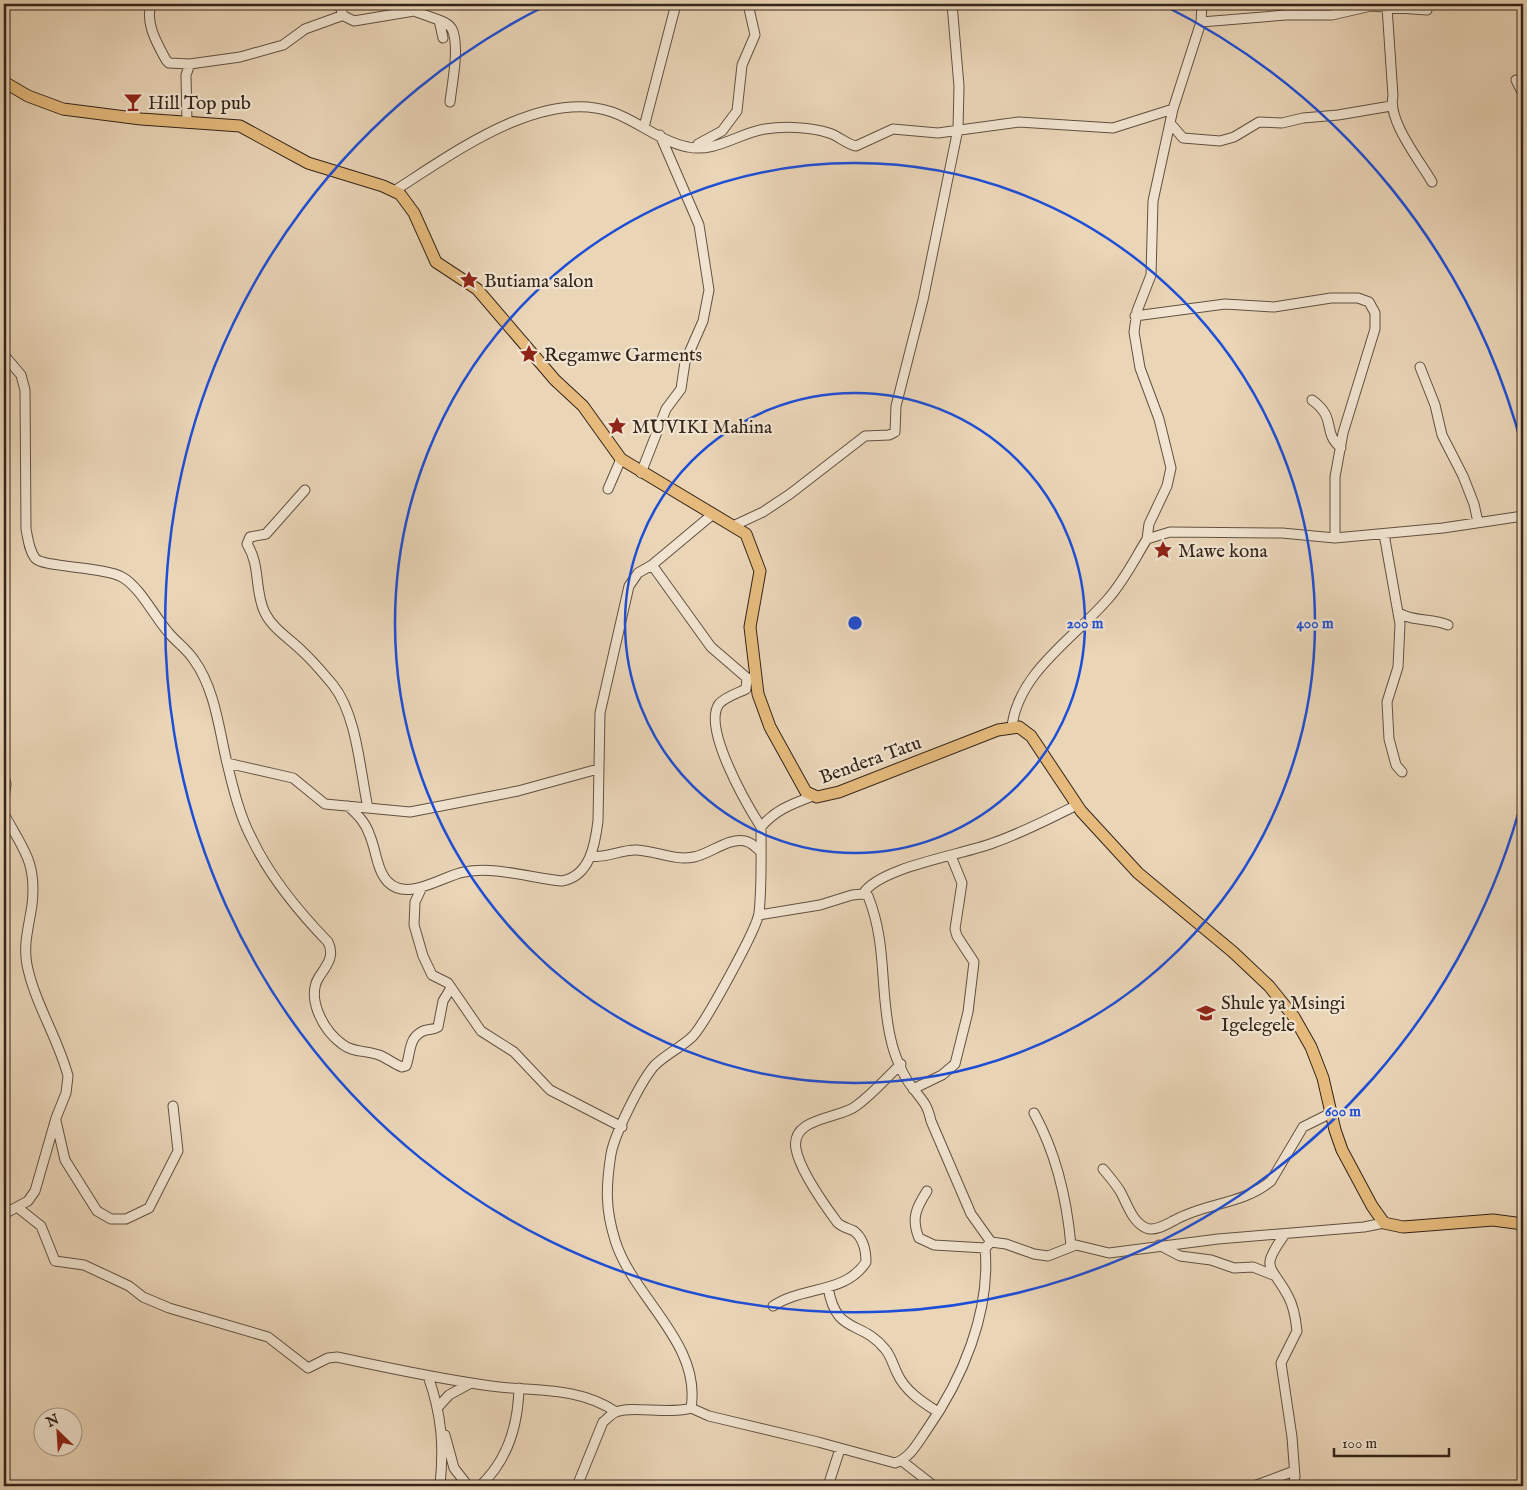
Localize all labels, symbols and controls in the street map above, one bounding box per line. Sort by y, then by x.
bar icon: Hill Top pub [122,91,144,113]
place label: Hill Top pub [148,92,251,116]
place icon: Butiama salon [458,269,480,291]
place label: Butiama salon [484,270,594,294]
place icon: Regamwe Garments [518,343,540,365]
place label: Regamwe Garments [544,344,702,368]
place icon: MUVIKI Mahina [606,415,628,437]
place label: MUVIKI Mahina [632,416,773,440]
place icon: Mawe kona [1152,539,1174,561]
place label: Mawe kona [1178,540,1268,564]
centre of rings [846,614,864,632]
text: 200 m [1067,614,1104,633]
text: 400 m [1297,614,1334,633]
street label: Bendera Tatu [816,731,925,790]
place label: Shule ya Msingi Igelegele [1221,992,1345,1038]
school or university icon: Shule ya Msingi Igelegele [1195,1002,1217,1024]
text: 600 m [1325,1102,1361,1121]
north arrow [32,1408,82,1458]
text: N [43,1410,62,1432]
scale bar [1334,1425,1450,1457]
text: 100 m [1342,1434,1378,1453]

